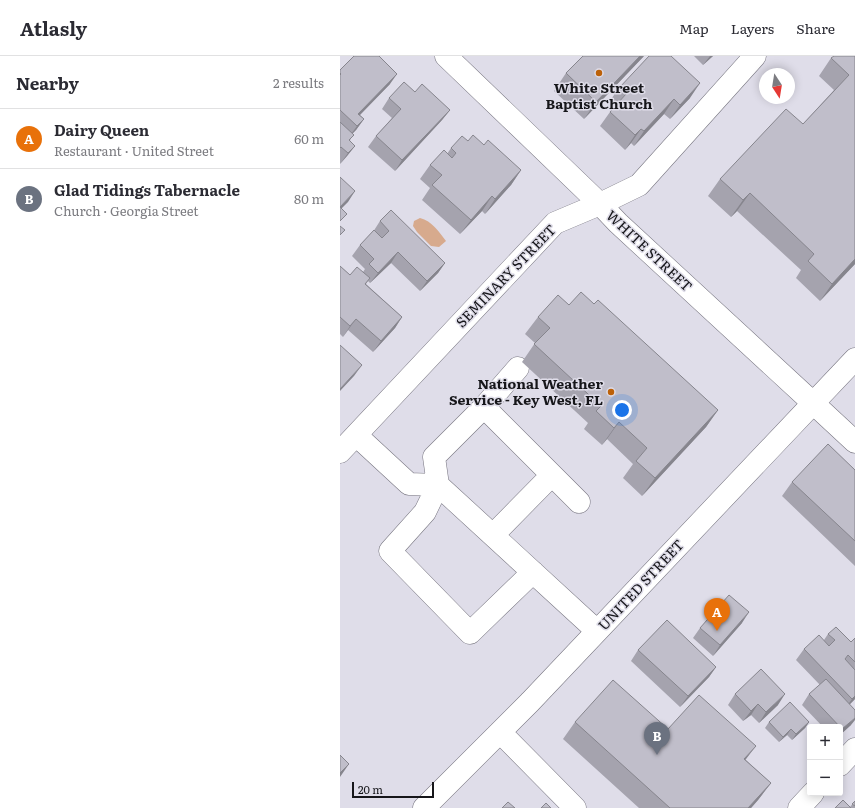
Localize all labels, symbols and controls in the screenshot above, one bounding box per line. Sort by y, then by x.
text: Atlasly [20,14,87,42]
text: Map [679,18,709,38]
text: Layers [731,18,774,38]
text: Share [796,18,835,38]
marker: White Street Baptist Church [594,68,604,78]
north arrow [759,68,795,104]
text: Nearby [16,70,79,95]
text: 2 results [273,73,324,92]
place label: White Street Baptist Church [545,77,653,113]
text: Dairy Queen [54,118,149,141]
text: A [24,129,34,148]
text: 60 m [294,129,324,148]
text: Restaurant · United Street [54,141,214,160]
text: Glad Tidings Tabernacle [54,178,240,201]
text: B [25,189,33,208]
text: 80 m [294,189,324,208]
text: Church · Georgia Street [54,201,199,220]
street label: WHITE STREET [602,205,697,295]
street label: SEMINARY STREET [451,219,560,331]
place label: National Weather Service - Key West, FL [449,373,603,409]
marker: National Weather Service - Key West, FL [606,387,616,397]
your location [612,400,632,420]
street label: UNITED STREET [593,534,688,634]
pin: A [704,598,730,631]
pin: B [644,722,670,755]
map controls [807,724,843,796]
button: + [807,724,843,760]
button: − [807,760,843,796]
scale bar [352,780,434,799]
text: 20 m [358,781,383,797]

